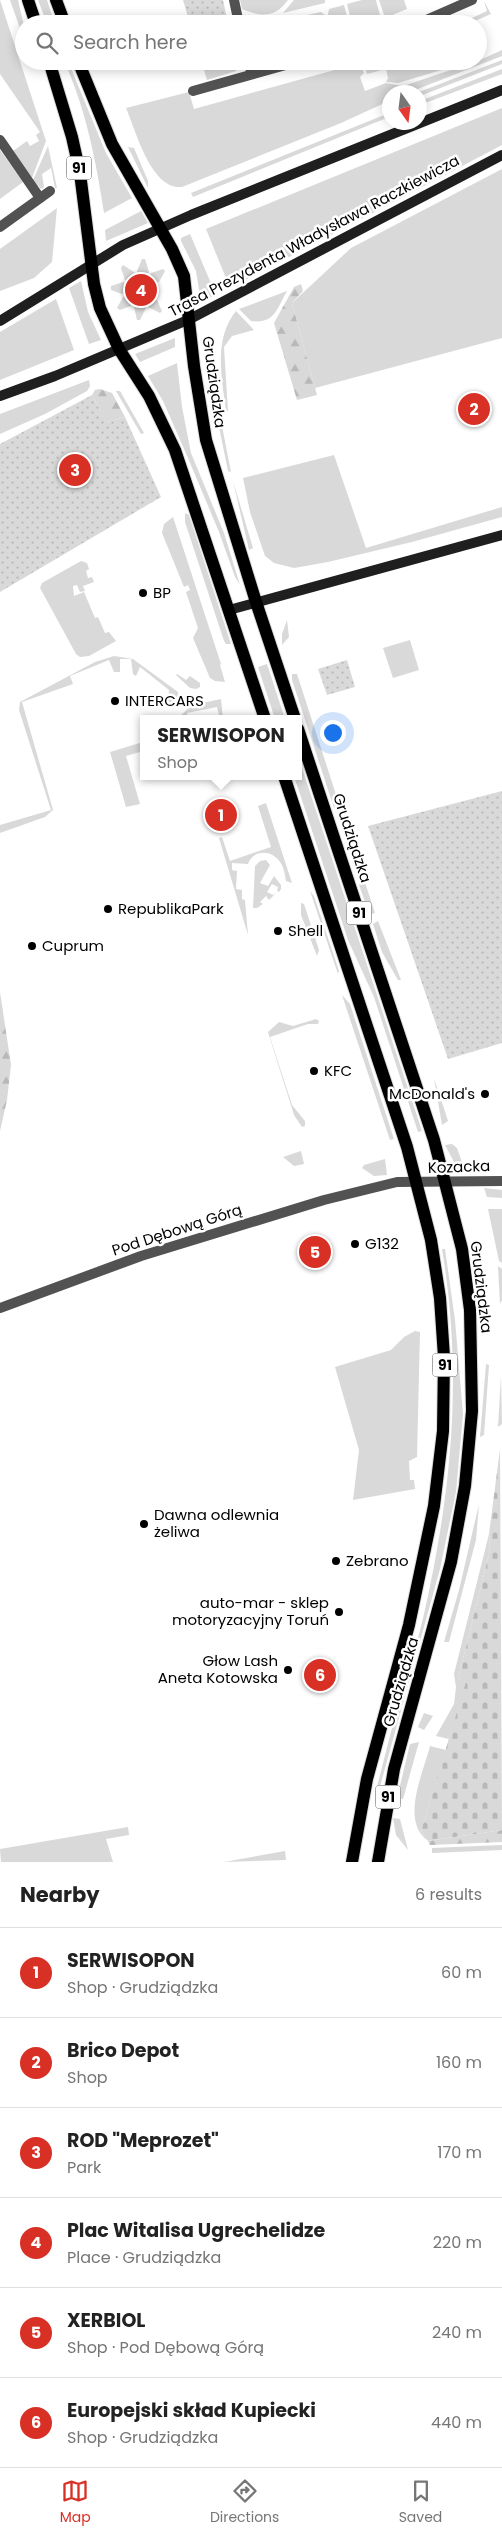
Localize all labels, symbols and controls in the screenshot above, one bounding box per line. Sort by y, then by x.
search box [15,15,487,70]
icon: search [33,29,61,57]
text: Search here [73,29,187,56]
north arrow [382,85,427,130]
street label: Trasa Prezydenta Władysława Raczkiewicza [165,150,463,321]
road number: 91 [66,156,92,180]
pin: 4 [125,271,157,309]
street label: Grudziądzka [198,335,231,429]
pin: 2 [458,390,490,428]
pin: 3 [59,451,91,489]
place label: BP [153,582,171,603]
marker: BP [137,587,149,599]
place label: INTERCARS [125,690,204,711]
marker: INTERCARS [109,695,121,707]
popup [140,715,302,780]
your location [320,720,346,746]
text: SERWISOPON [157,722,285,749]
text: Shop [157,751,198,774]
street label: Grudziądzka [328,791,377,885]
pin: 1 [205,796,237,834]
place label: RepublikaPark [118,898,224,919]
road number: 91 [346,901,372,924]
marker: RepublikaPark [102,903,114,915]
place label: Shell [288,920,323,941]
marker: Shell [272,925,284,937]
place label: Cuprum [42,935,104,956]
marker: Cuprum [26,940,38,952]
place label: KFC [324,1060,352,1081]
marker: KFC [308,1065,320,1077]
place label: McDonald's [389,1083,475,1104]
marker: McDonald's [479,1088,491,1100]
street label: Kozacka [427,1155,491,1178]
street label: Pod Dębową Górą [109,1199,245,1260]
pin: 5 [299,1233,331,1271]
place label: G132 [365,1233,399,1254]
marker: G132 [349,1238,361,1250]
street label: Grudziądzka [465,1240,498,1334]
road number: 91 [432,1354,458,1376]
place label: Dawna odlewnia żeliwa [154,1504,279,1542]
marker: Dawna odlewnia żeliwa [138,1518,150,1530]
place label: Zebrano [346,1550,409,1571]
marker: Zebrano [330,1555,342,1567]
place label: auto-mar - sklep motoryzacyjny Toruń [172,1592,329,1630]
marker: auto-mar - sklep motoryzacyjny Toruń [333,1606,345,1618]
street label: Grudziądzka [378,1635,423,1729]
place label: Głow Lash Aneta Kotowska [158,1650,278,1688]
pin: 6 [304,1656,336,1694]
marker: Głow Lash Aneta Kotowska [282,1664,294,1676]
road number: 91 [376,1785,400,1808]
text: Nearby [20,1880,100,1909]
text: 6 results [415,1883,482,1906]
text: SERWISOPON [67,1947,195,1974]
text: 1 [33,1961,39,1984]
text: 60 m [441,1961,482,1984]
text: Shop · Grudziądzka [67,1976,218,1999]
text: Brico Depot [67,2037,179,2064]
text: 2 [31,2051,41,2074]
text: 160 m [436,2051,482,2074]
text: Shop [67,2066,108,2089]
text: ROD "Meprozet" [67,2127,219,2154]
text: 3 [31,2141,41,2164]
text: 170 m [437,2141,482,2164]
text: Park [67,2156,101,2179]
text: Plac Witalisa Ugrechelidze [67,2217,325,2244]
text: 4 [31,2231,41,2254]
text: 220 m [433,2231,482,2254]
text: Place · Grudziądzka [67,2246,221,2269]
text: XERBIOL [67,2307,145,2334]
text: 5 [31,2321,41,2344]
text: 240 m [432,2321,482,2344]
text: Shop · Pod Dębową Górą [67,2336,264,2359]
text: Europejski skład Kupiecki [67,2397,316,2424]
text: 6 [31,2411,41,2434]
text: 440 m [431,2411,482,2434]
text: Shop · Grudziądzka [67,2426,218,2449]
tab: Map [60,2477,91,2528]
tab: Directions [210,2477,279,2528]
tab: Saved [399,2477,442,2528]

